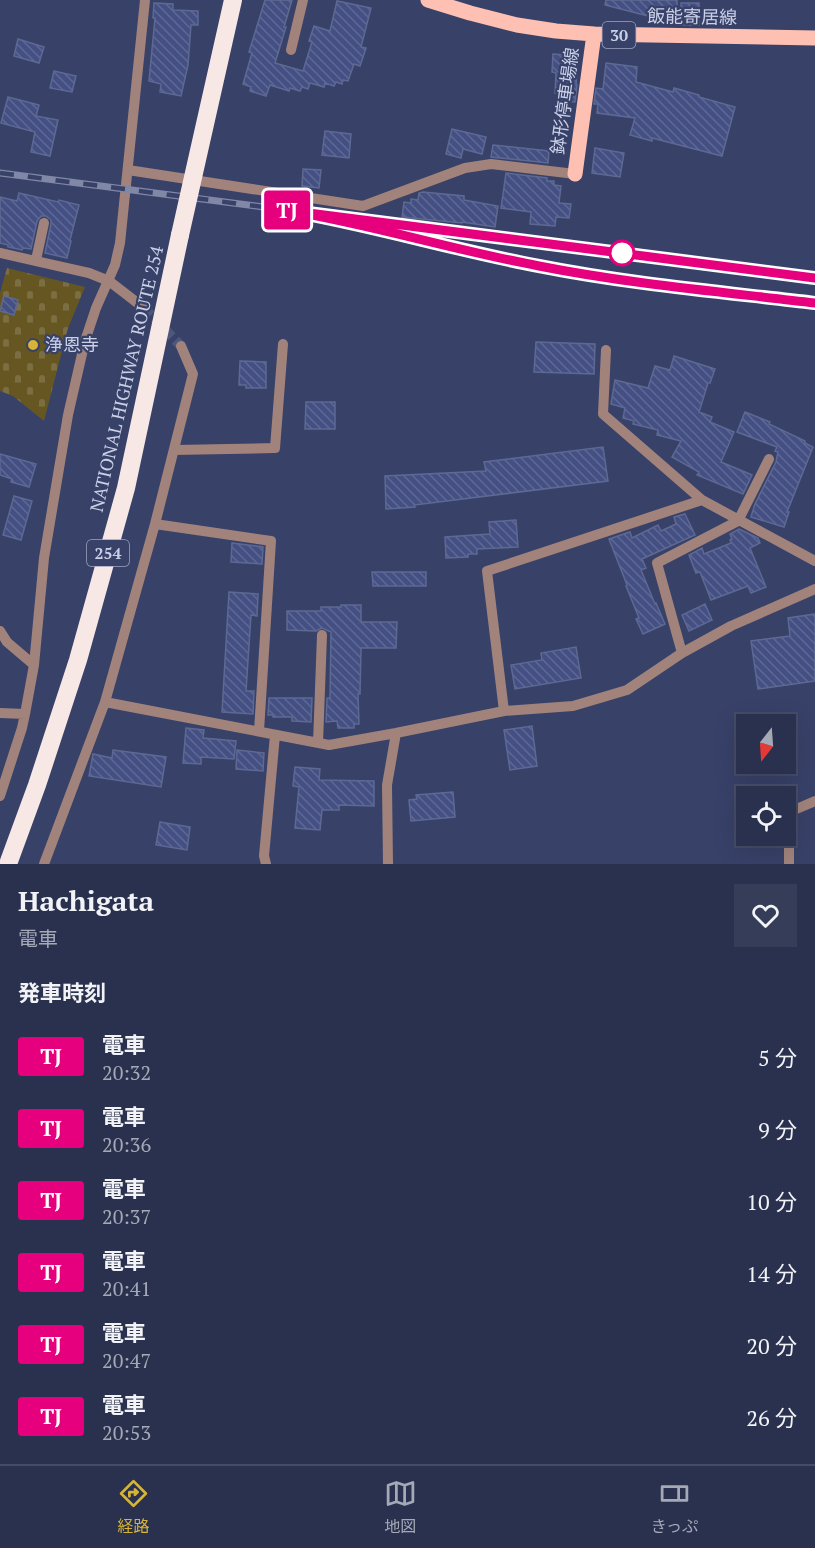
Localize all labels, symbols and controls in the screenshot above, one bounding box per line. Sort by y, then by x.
street label: 飯能寄居線 [647,3,737,29]
road number: 30 [602,22,636,48]
street label: 鉢形停車場線 [545,46,583,156]
line badge: TJ [260,190,314,230]
text: TJ [276,196,298,224]
unlabelled marker [609,240,635,266]
street label: NATIONAL HIGHWAY ROUTE 254 [84,243,168,514]
place label: 浄恩寺 [45,332,99,356]
marker: 浄恩寺 [26,338,40,352]
road number: 254 [87,540,129,566]
north arrow [736,714,796,774]
map controls [736,714,796,846]
button: locate [736,786,796,846]
text: Hachigata [18,882,154,919]
button: heart [734,884,797,947]
text: 電車 [18,925,58,952]
text: 発車時刻 [18,978,106,1007]
text: 電車 [102,1030,146,1059]
text: TJ [40,1042,62,1070]
text: 5 分 [758,1043,797,1072]
text: 20:32 [102,1059,151,1086]
text: 電車 [102,1102,146,1131]
text: TJ [40,1114,62,1142]
text: 9 分 [758,1115,797,1144]
text: 20:36 [102,1131,151,1158]
text: 電車 [102,1174,146,1203]
text: TJ [40,1186,62,1214]
text: 10 分 [746,1187,797,1216]
text: 20:37 [102,1203,151,1230]
text: 電車 [102,1246,146,1275]
text: TJ [40,1258,62,1286]
text: 14 分 [746,1259,797,1288]
text: 20:41 [102,1275,151,1302]
text: 電車 [102,1318,146,1347]
text: TJ [40,1330,62,1358]
text: 20 分 [746,1331,797,1360]
text: 20:47 [102,1347,151,1374]
text: 電車 [102,1390,146,1419]
text: TJ [40,1402,62,1430]
text: 26 分 [746,1403,797,1432]
text: 20:53 [102,1419,151,1446]
tab: 経路 [117,1477,150,1537]
tab: 地図 [384,1477,417,1537]
tab: きっぷ [651,1477,698,1537]

